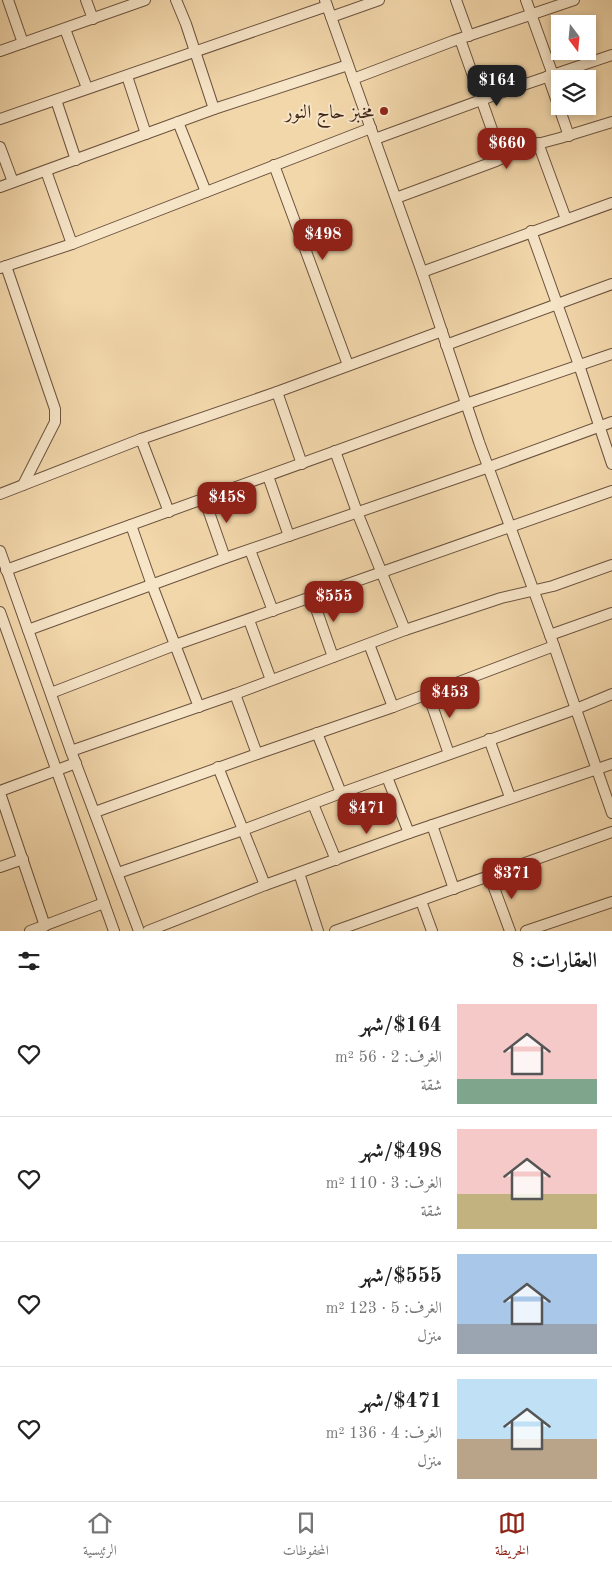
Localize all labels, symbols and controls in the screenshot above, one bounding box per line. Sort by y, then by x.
north arrow [551,15,596,60]
map controls [551,15,596,115]
pin: $164 [467,64,527,107]
button: layers [551,70,596,115]
text: $164 [478,73,516,89]
place label: مخبز حاج النور [283,104,374,129]
marker: مخبز حاج النور [378,105,390,117]
pin: $660 [477,128,537,170]
text: $660 [488,136,526,152]
pin: $498 [293,218,353,261]
text: $498 [304,227,342,243]
pin: $458 [197,482,257,524]
text: $458 [208,490,246,506]
pin: $555 [304,580,364,623]
text: $555 [315,589,353,605]
pin: $453 [420,676,480,719]
text: $453 [431,685,469,701]
pin: $471 [337,792,397,835]
text: $471 [348,801,386,817]
pin: $371 [482,858,542,900]
text: $371 [493,866,531,882]
icon: filters [15,947,43,975]
text: العقارات: 8 [512,951,597,972]
text: $164/شهر [360,1015,442,1036]
icon: home [497,1024,557,1084]
icon: heart [15,1040,43,1068]
text: الغرف: 2 · 56 m² [335,1050,442,1066]
text: شقة [421,1078,442,1094]
text: $498/شهر [360,1141,442,1162]
icon: home [497,1149,557,1209]
icon: heart [15,1165,43,1193]
text: الغرف: 3 · 110 m² [326,1176,442,1192]
text: شقة [421,1204,442,1220]
text: $555/شهر [360,1266,442,1287]
icon: home [497,1274,557,1334]
icon: heart [15,1290,43,1318]
text: الغرف: 5 · 123 m² [326,1301,442,1317]
text: منزل [417,1329,442,1345]
text: $471/شهر [360,1391,442,1412]
icon: home [497,1399,557,1459]
icon: heart [15,1415,43,1443]
text: الغرف: 4 · 136 m² [326,1426,442,1442]
text: منزل [417,1454,442,1470]
tab: الرئيسية [83,1509,117,1564]
tab: المحفوظات [283,1509,329,1564]
tab: الخريطة [495,1509,529,1564]

